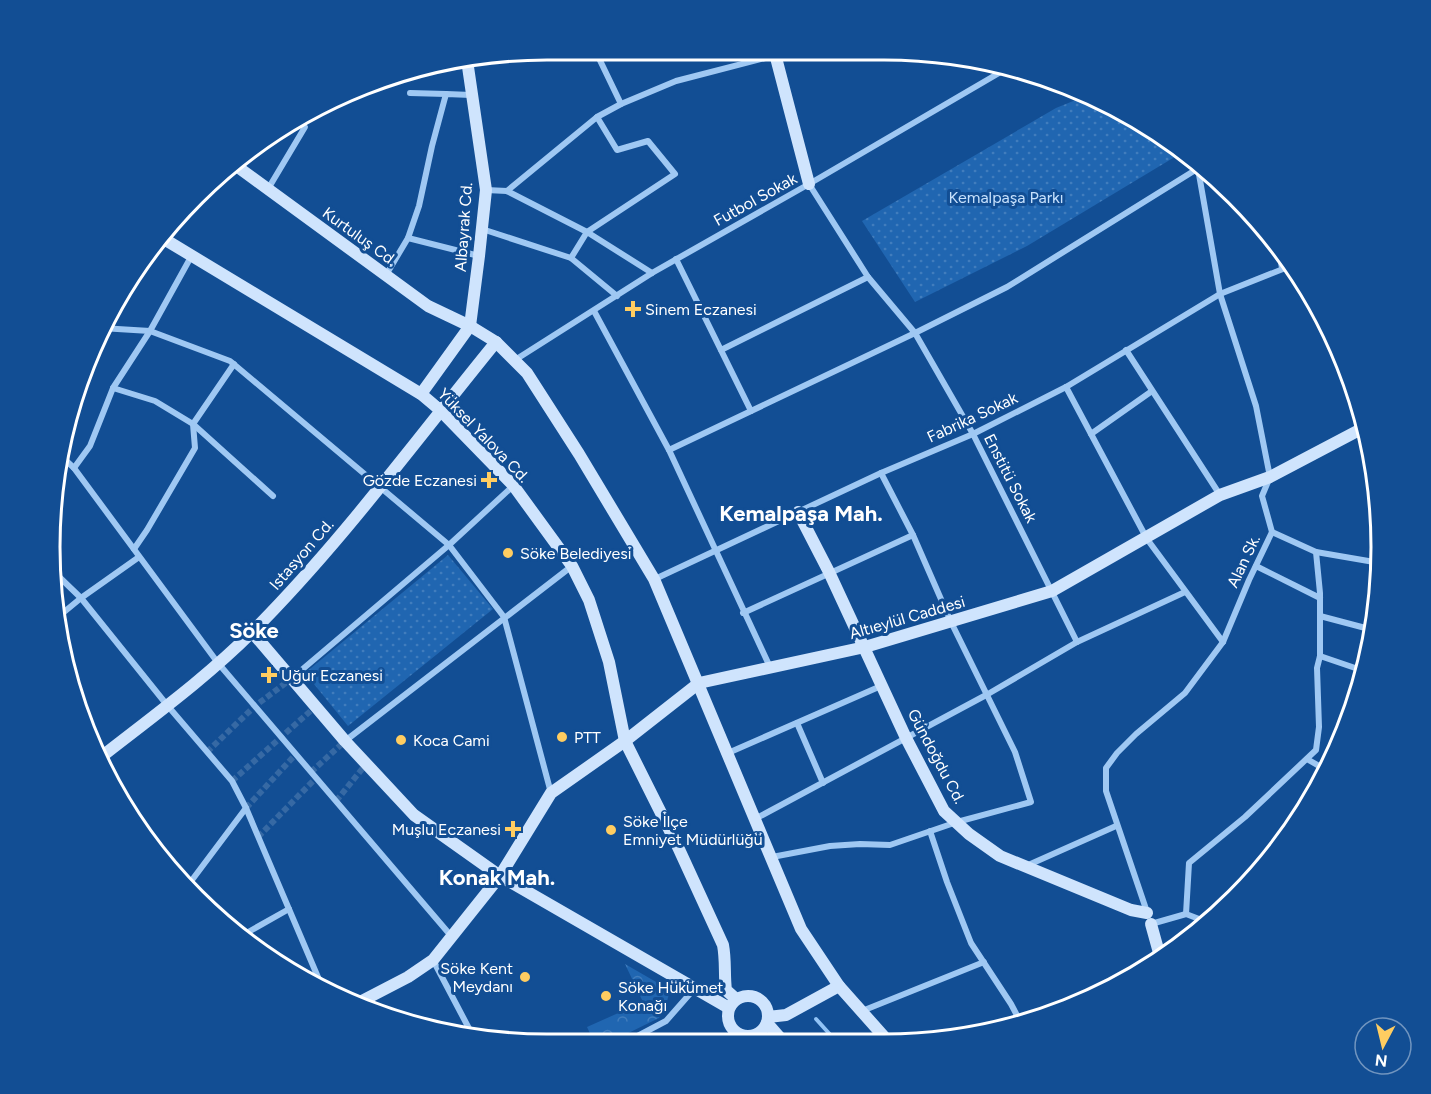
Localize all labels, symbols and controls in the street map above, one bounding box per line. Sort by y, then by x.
street label: Futbol Sokak [710,169,800,230]
street label: Albayrak Cd. [451,182,476,272]
park label: Kemalpaşa Parkı [948,188,1064,207]
street label: Kurtuluş Cd. [319,203,401,270]
place label: Sinem Eczanesi [645,300,757,319]
marker: Sinem Eczanesi [626,302,640,316]
street label: Yüksel Yalova Cd. [434,384,533,486]
street label: Fabrika Sokak [924,388,1021,447]
street label: Enstitü Sokak [980,431,1041,526]
place label: Gözde Eczanesi [363,471,477,490]
marker: Gözde Eczanesi [482,473,496,487]
district label: Kemalpaşa Mah. [719,500,883,527]
street label: Istasyon Cd. [265,515,337,594]
street label: Alan Sk. [1223,532,1264,591]
place label: Söke Belediyesi [520,544,631,563]
marker: Söke Belediyesi [501,546,515,560]
street label: Altıeylül Caddesi [847,592,967,643]
district label: Söke [229,617,279,644]
place label: Uğur Eczanesi [281,666,383,685]
marker: Uğur Eczanesi [262,668,276,682]
street label: Gündoğdu Cd. [904,706,969,807]
place label: PTT [574,728,601,747]
marker: PTT [555,730,569,744]
place label: Koca Cami [413,731,490,750]
marker: Koca Cami [394,733,408,747]
place label: Söke İlçe Emniyet Müdürlüğü [623,812,763,849]
place label: Muşlu Eczanesi [392,820,501,839]
marker: Muşlu Eczanesi [506,822,520,836]
marker: Söke İlçe Emniyet Müdürlüğü [604,823,618,837]
district label: Konak Mah. [439,864,555,891]
place label: Söke Kent Meydanı [440,959,513,996]
marker: Söke Kent Meydanı [518,970,532,984]
place label: Söke Hükümet Konağı [618,978,723,1015]
marker: Söke Hükümet Konağı [599,989,613,1003]
north arrow [1353,1016,1413,1076]
text: N [1374,1050,1389,1071]

